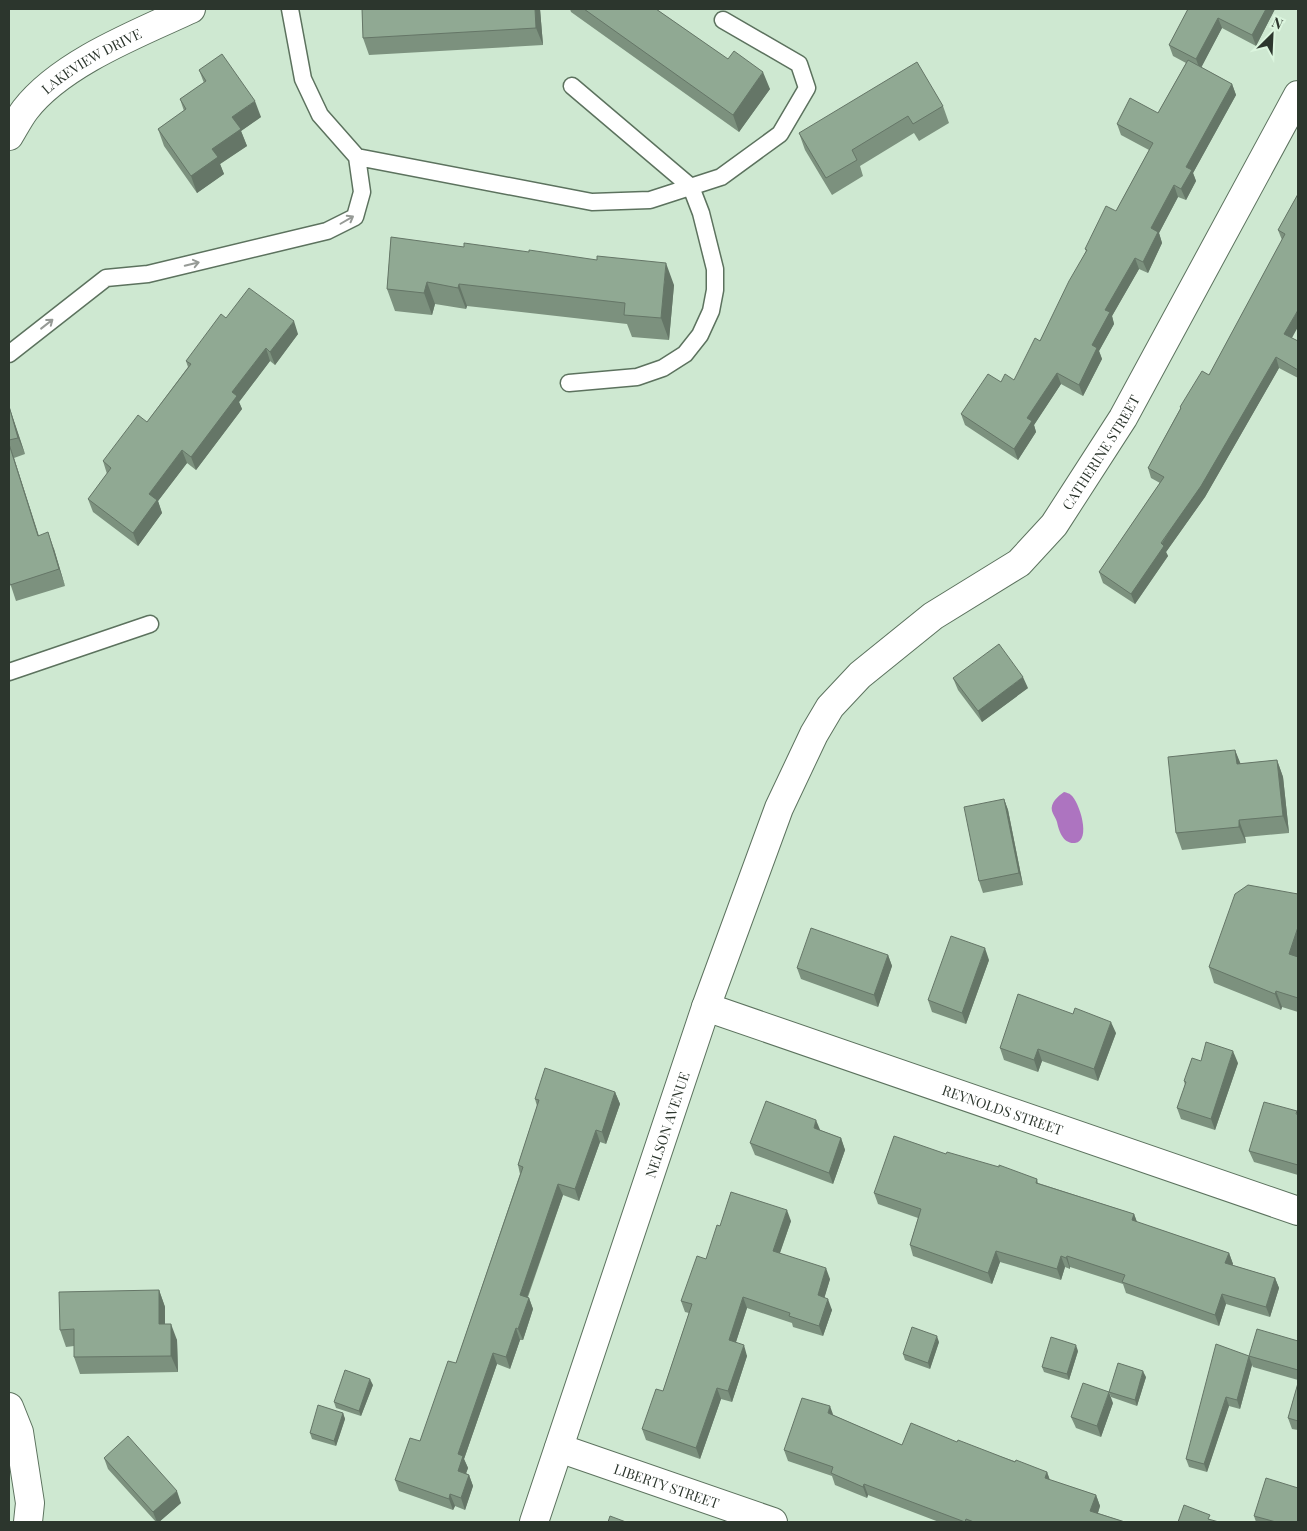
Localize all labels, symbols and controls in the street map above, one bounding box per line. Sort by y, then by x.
north arrow [1247,10,1297,60]
text: N [1269,12,1286,33]
street label: LAKEVIEW DRIVE [37,23,144,98]
one-way arrow [340,215,355,225]
one-way arrow [183,259,199,268]
one-way arrow [40,319,53,330]
street label: CATHERINE STREET [1057,391,1144,513]
street label: NELSON AVENUE [640,1069,693,1180]
street label: REYNOLDS STREET [940,1080,1066,1139]
street label: LIBERTY STREET [612,1458,722,1512]

